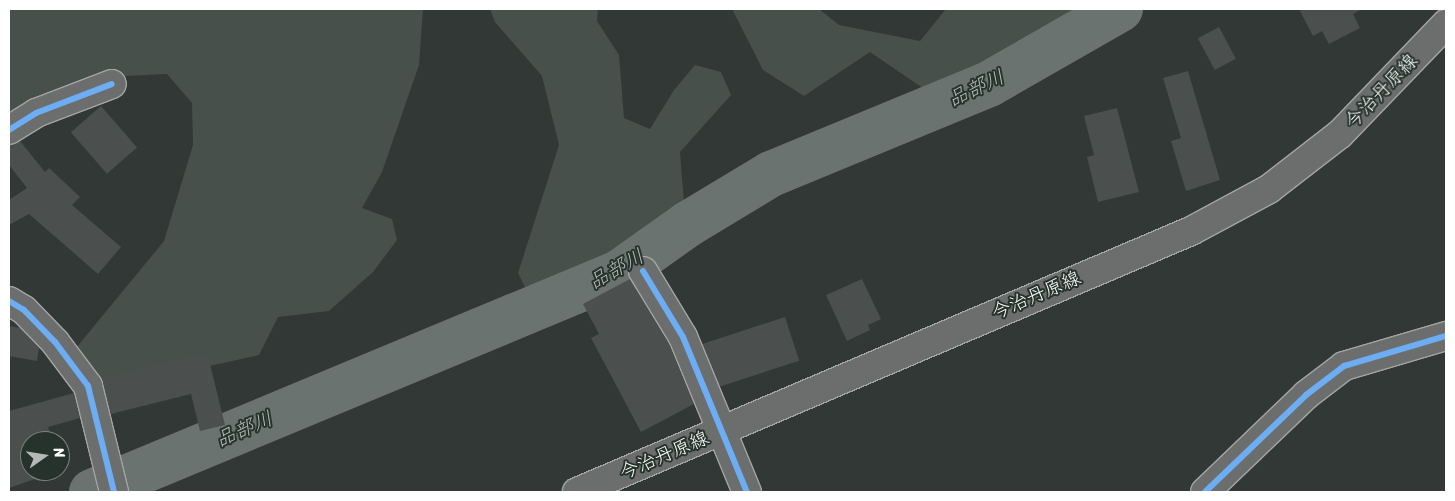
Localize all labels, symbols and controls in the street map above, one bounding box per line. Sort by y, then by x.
street label: 今治丹原線 [1340,49,1422,133]
water label: 品部川 [944,64,1008,112]
water label: 品部川 [584,244,648,294]
street label: 今治丹原線 [988,266,1084,324]
water label: 品部川 [212,406,276,452]
street label: 今治丹原線 [616,426,712,484]
north arrow [20,431,70,481]
text: N [46,445,72,460]

